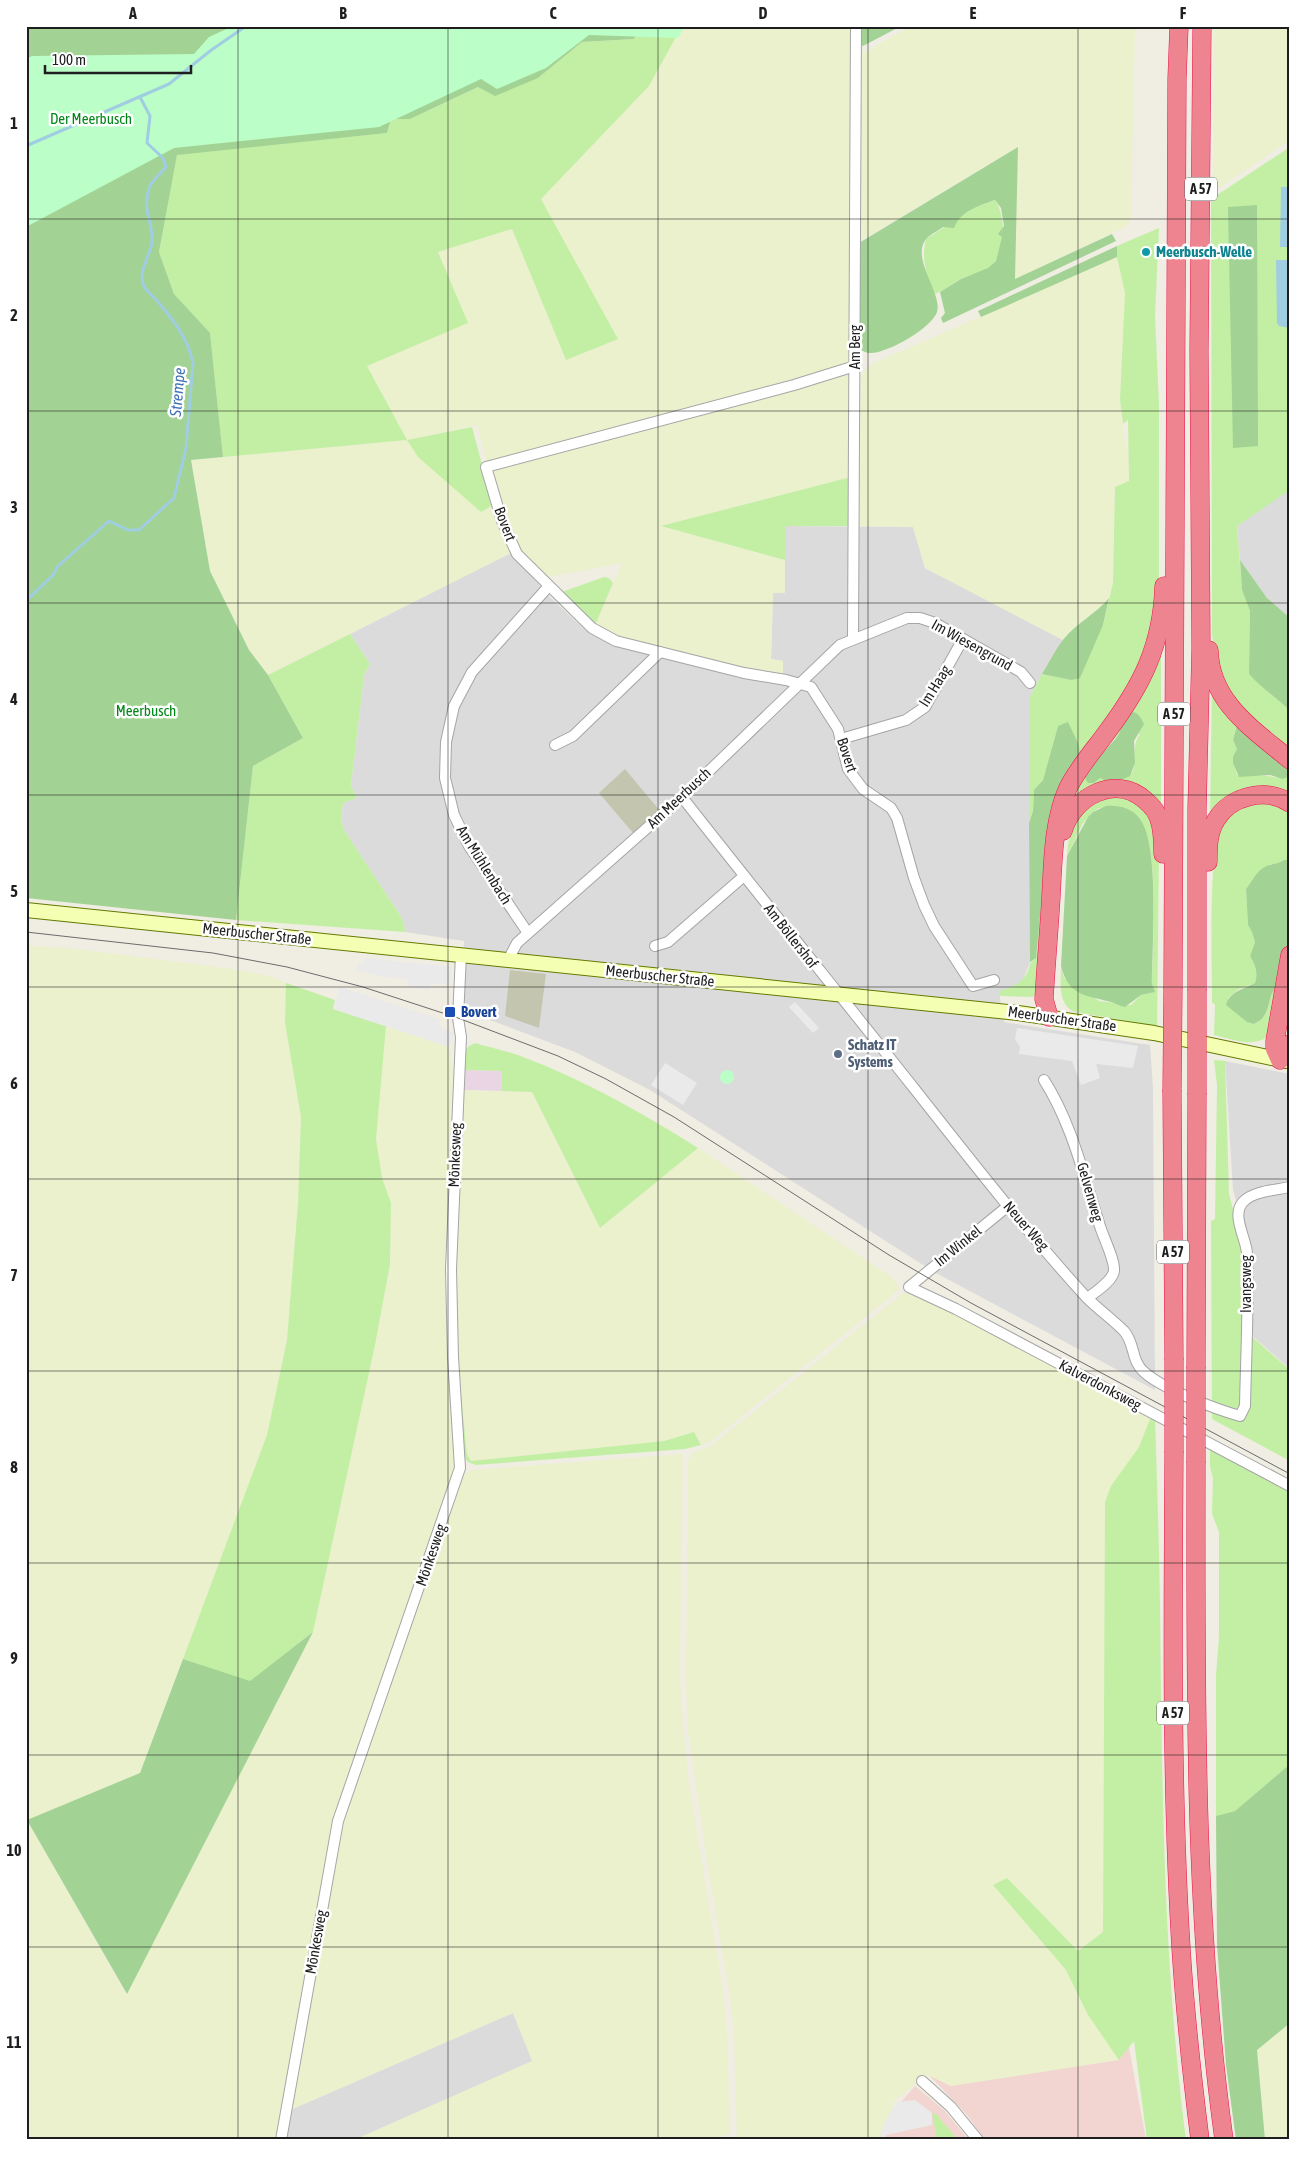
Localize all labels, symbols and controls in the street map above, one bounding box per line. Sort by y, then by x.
text: A [128,4,137,22]
text: B [339,4,347,22]
text: C [549,4,557,22]
text: D [759,4,768,22]
text: E [970,4,977,22]
text: F [1180,4,1187,22]
scale bar [45,42,191,74]
text: 100 m [52,51,86,68]
park label: Der Meerbusch [50,110,132,127]
text: 1 [10,114,18,132]
road number: A 57 [1185,178,1217,200]
place label: Meerbusch-Welle [1156,243,1252,260]
marker: Meerbusch-Welle [1140,246,1152,258]
text: 2 [10,306,18,324]
street label: Am Berg [846,324,863,369]
water label: Strempe [166,367,189,418]
text: 3 [10,498,18,516]
street label: Bovert [491,504,520,543]
street label: Im Wiesengrund [929,615,1016,674]
street label: Im Haag [915,661,954,710]
text: 4 [9,690,18,708]
park label: Meerbusch [116,702,176,719]
road number: A 57 [1158,702,1190,726]
street label: Bovert [834,735,861,774]
street label: Am Meerbusch [643,764,714,831]
street label: Am Mühlenbach [453,822,515,907]
text: 5 [10,882,18,900]
street label: Am Böllershof [761,900,822,971]
street label: Meerbuscher Straße [202,919,313,948]
street label: Meerbuscher Straße [605,961,716,990]
street label: Meerbuscher Straße [1007,1002,1118,1035]
place label: Bovert [461,1003,497,1020]
marker: Bovert [443,1005,457,1019]
place label: Schatz IT Systems [848,1036,897,1070]
marker: Schatz IT Systems [832,1048,844,1060]
text: 6 [10,1074,18,1092]
street label: Mönkesweg [445,1122,464,1188]
street label: Gelvenweg [1074,1160,1107,1224]
street label: Neuer Weg [1000,1197,1053,1254]
street label: Im Winkel [931,1222,985,1270]
road number: A 57 [1157,1240,1189,1264]
street label: Ivangsweg [1237,1254,1254,1313]
text: 7 [10,1266,18,1284]
street label: Kalverdonksweg [1056,1356,1145,1414]
text: 8 [10,1458,18,1476]
street label: Mönkesweg [412,1521,449,1588]
text: 9 [10,1649,18,1667]
road number: A 57 [1157,1702,1189,1725]
text: 10 [6,1841,22,1859]
street label: Mönkesweg [302,1908,330,1975]
text: 11 [6,2033,22,2051]

